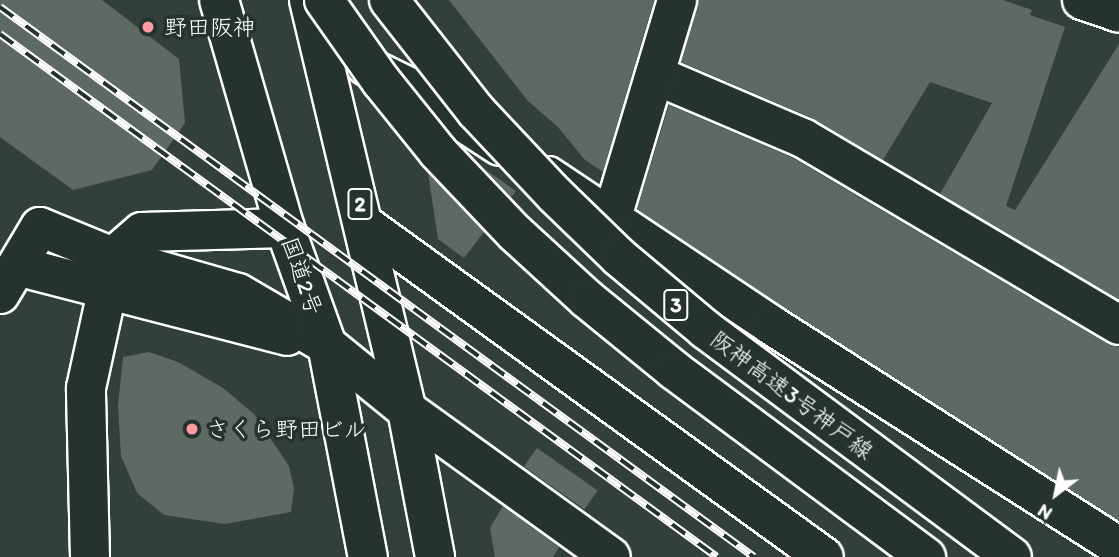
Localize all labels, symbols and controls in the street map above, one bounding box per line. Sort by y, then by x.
place label: 野田阪神 [164,13,256,41]
marker: 野田阪神 [138,17,158,37]
road number: 2 [346,186,374,222]
street label: 国道2号 [276,233,328,319]
road number: 3 [662,288,690,322]
street label: 阪神高速3号神戸線 [705,325,879,465]
place label: さくら野田ビル [206,415,367,443]
marker: さくら野田ビル [184,421,200,437]
north arrow [1021,459,1091,529]
text: N [1033,499,1056,525]

